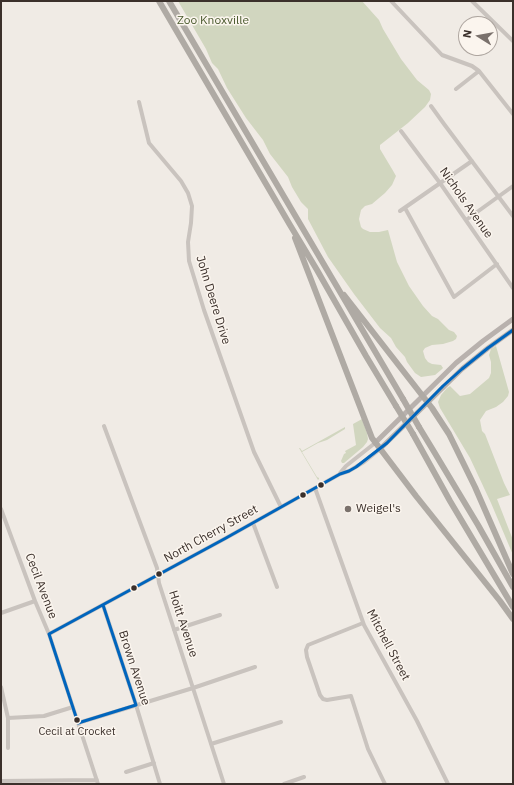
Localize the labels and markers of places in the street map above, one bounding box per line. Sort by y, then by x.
unlabelled marker [316,480,326,490]
unlabelled marker [298,490,308,500]
place label: Weigel's [356,502,401,516]
marker: Weigel's [343,504,353,514]
unlabelled marker [154,569,164,579]
unlabelled marker [129,583,139,593]
marker: Cecil at Crocket [72,715,82,725]
place label: Cecil at Crocket [38,725,116,739]

